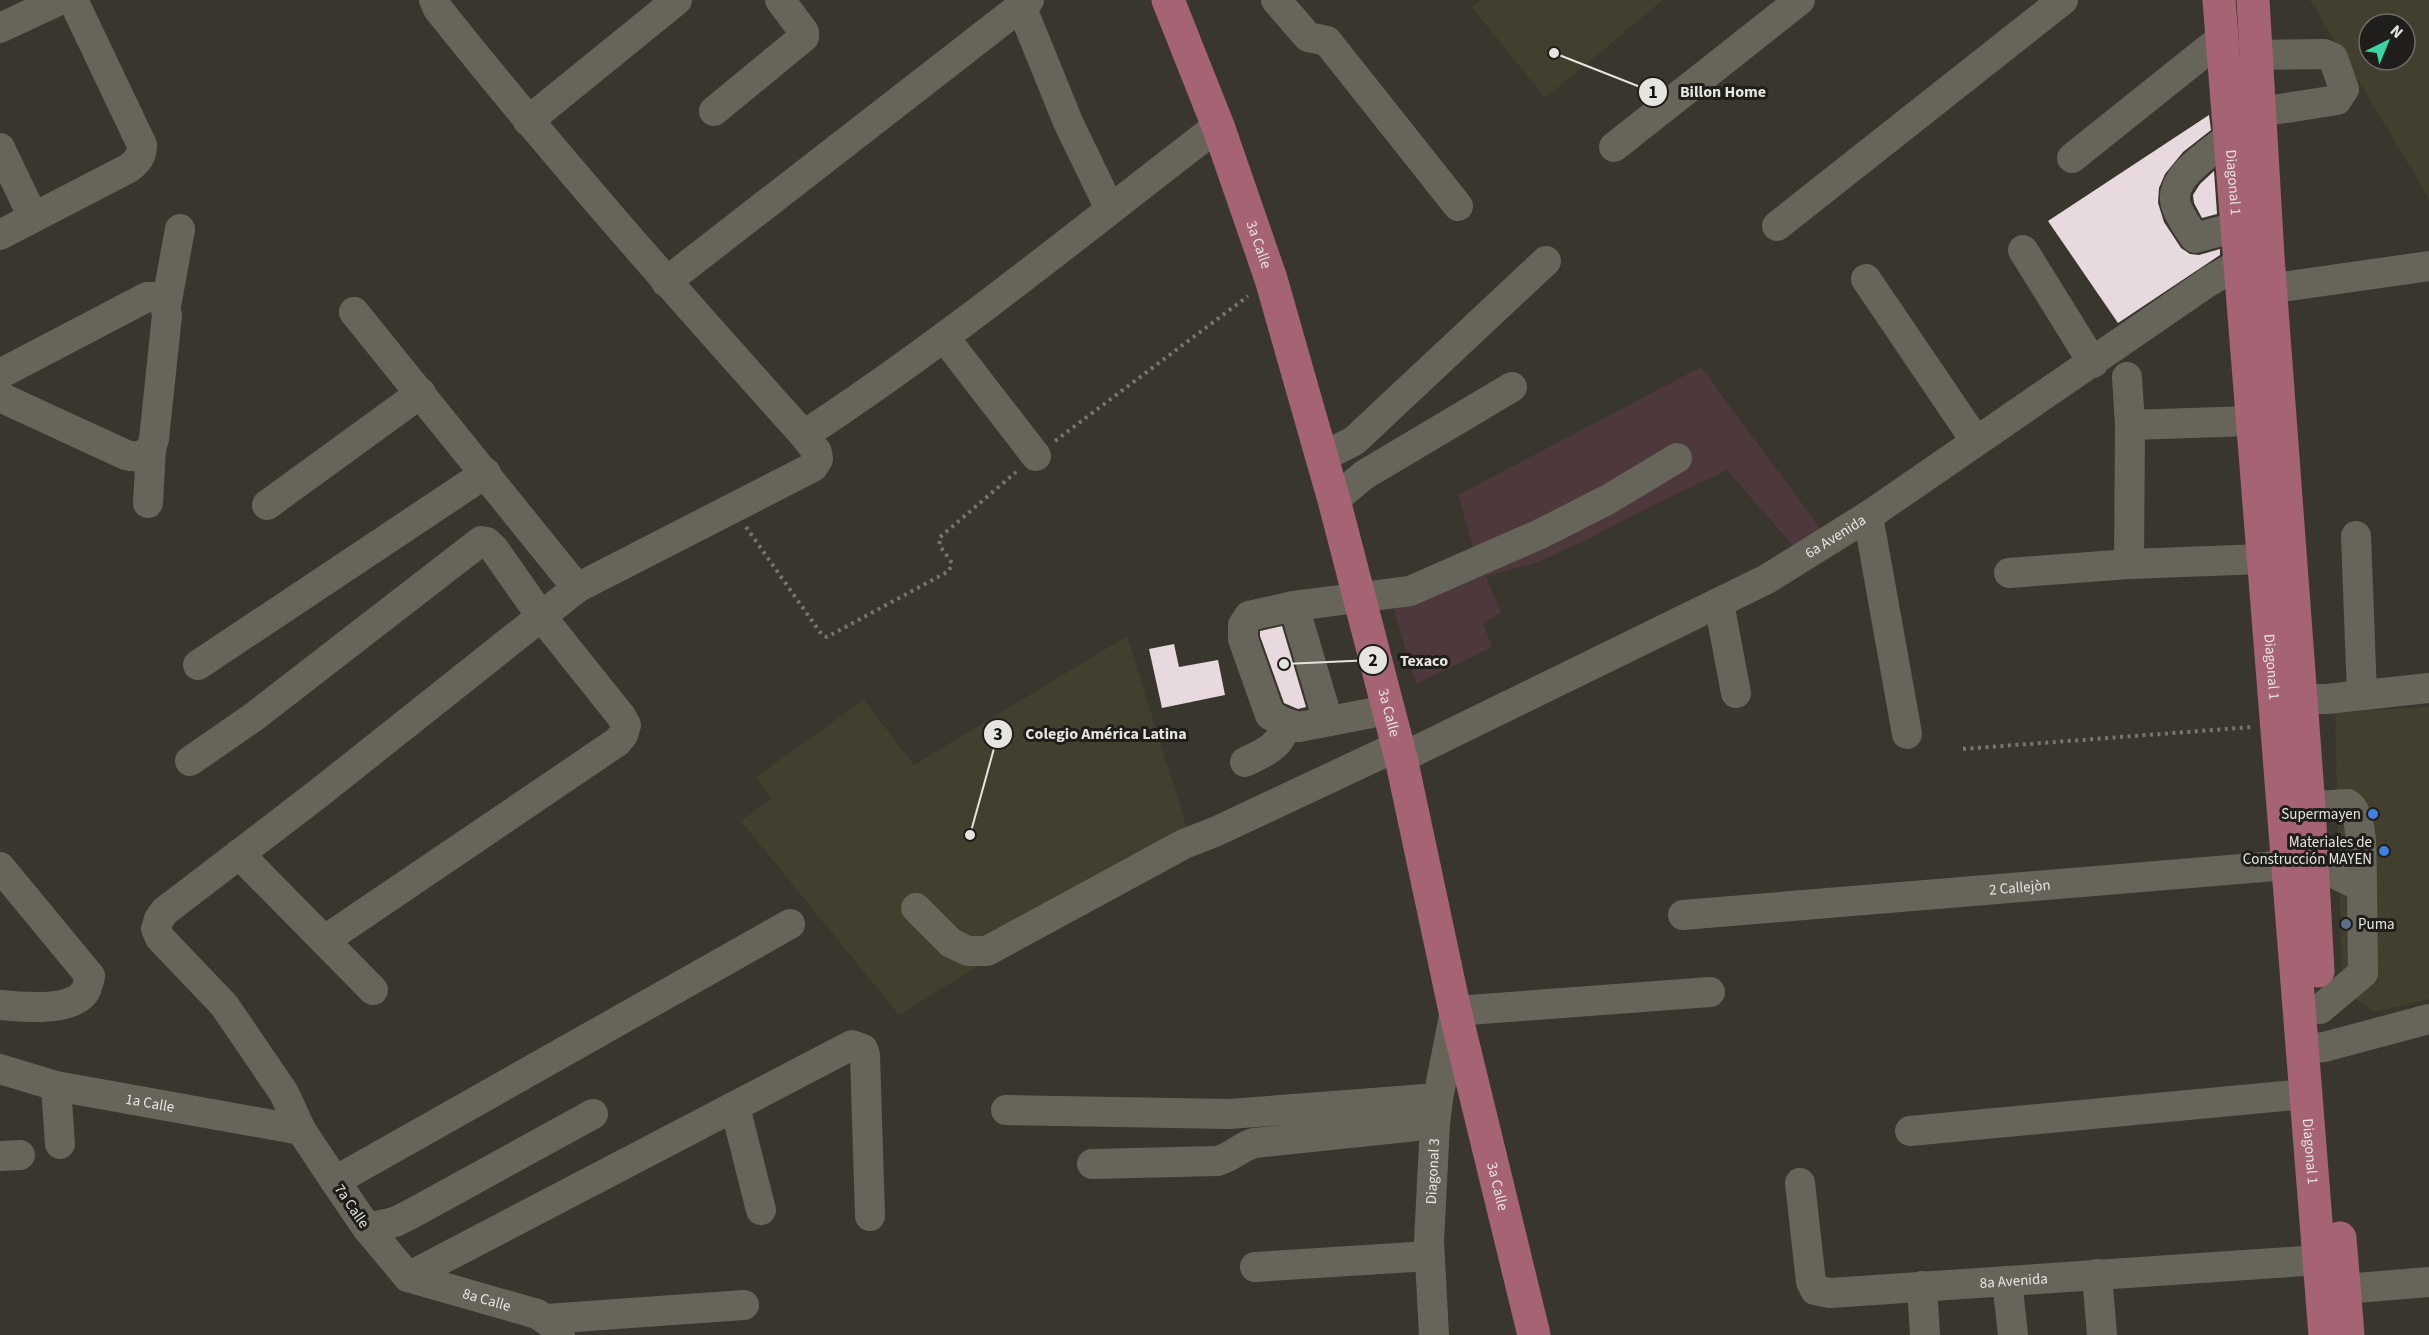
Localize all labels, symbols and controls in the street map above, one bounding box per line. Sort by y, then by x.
north arrow [2357,12,2417,72]
text: N [2385,20,2408,43]
callout: Billon Home [1638,75,1778,109]
text: 1 [1648,80,1658,105]
text: Billon Home [1680,81,1766,103]
street label: Diagonal 1 [2220,149,2246,216]
street label: 3a Calle [1241,218,1277,271]
street label: 6a Avenida [1801,510,1870,564]
street label: Diagonal 1 [2258,633,2285,701]
callout: Texaco [1358,643,1460,677]
text: 2 [1368,648,1378,673]
text: Texaco [1400,650,1448,672]
street label: 3a Calle [1372,686,1405,739]
callout: Colegio América Latina [983,717,1198,751]
text: 3 [993,722,1003,747]
text: Colegio América Latina [1025,723,1187,745]
place label: Supermayen [2281,804,2361,825]
marker: Supermayen [2366,807,2380,821]
place label: Materiales de Construcción MAYEN [2243,832,2372,870]
marker: Materiales de Construcción MAYEN [2377,844,2391,858]
street label: 2 Callejòn [1988,875,2052,901]
place label: Puma [2358,914,2395,935]
marker: Puma [2339,917,2353,931]
street label: 1a Calle [124,1089,176,1118]
street label: Diagonal 1 [2297,1118,2323,1185]
street label: Diagonal 3 [1421,1138,1445,1205]
street label: 3a Calle [1481,1160,1513,1213]
street label: 7a Calle [329,1180,374,1233]
street label: 8a Avenida [1979,1268,2049,1294]
street label: 8a Calle [460,1283,513,1317]

